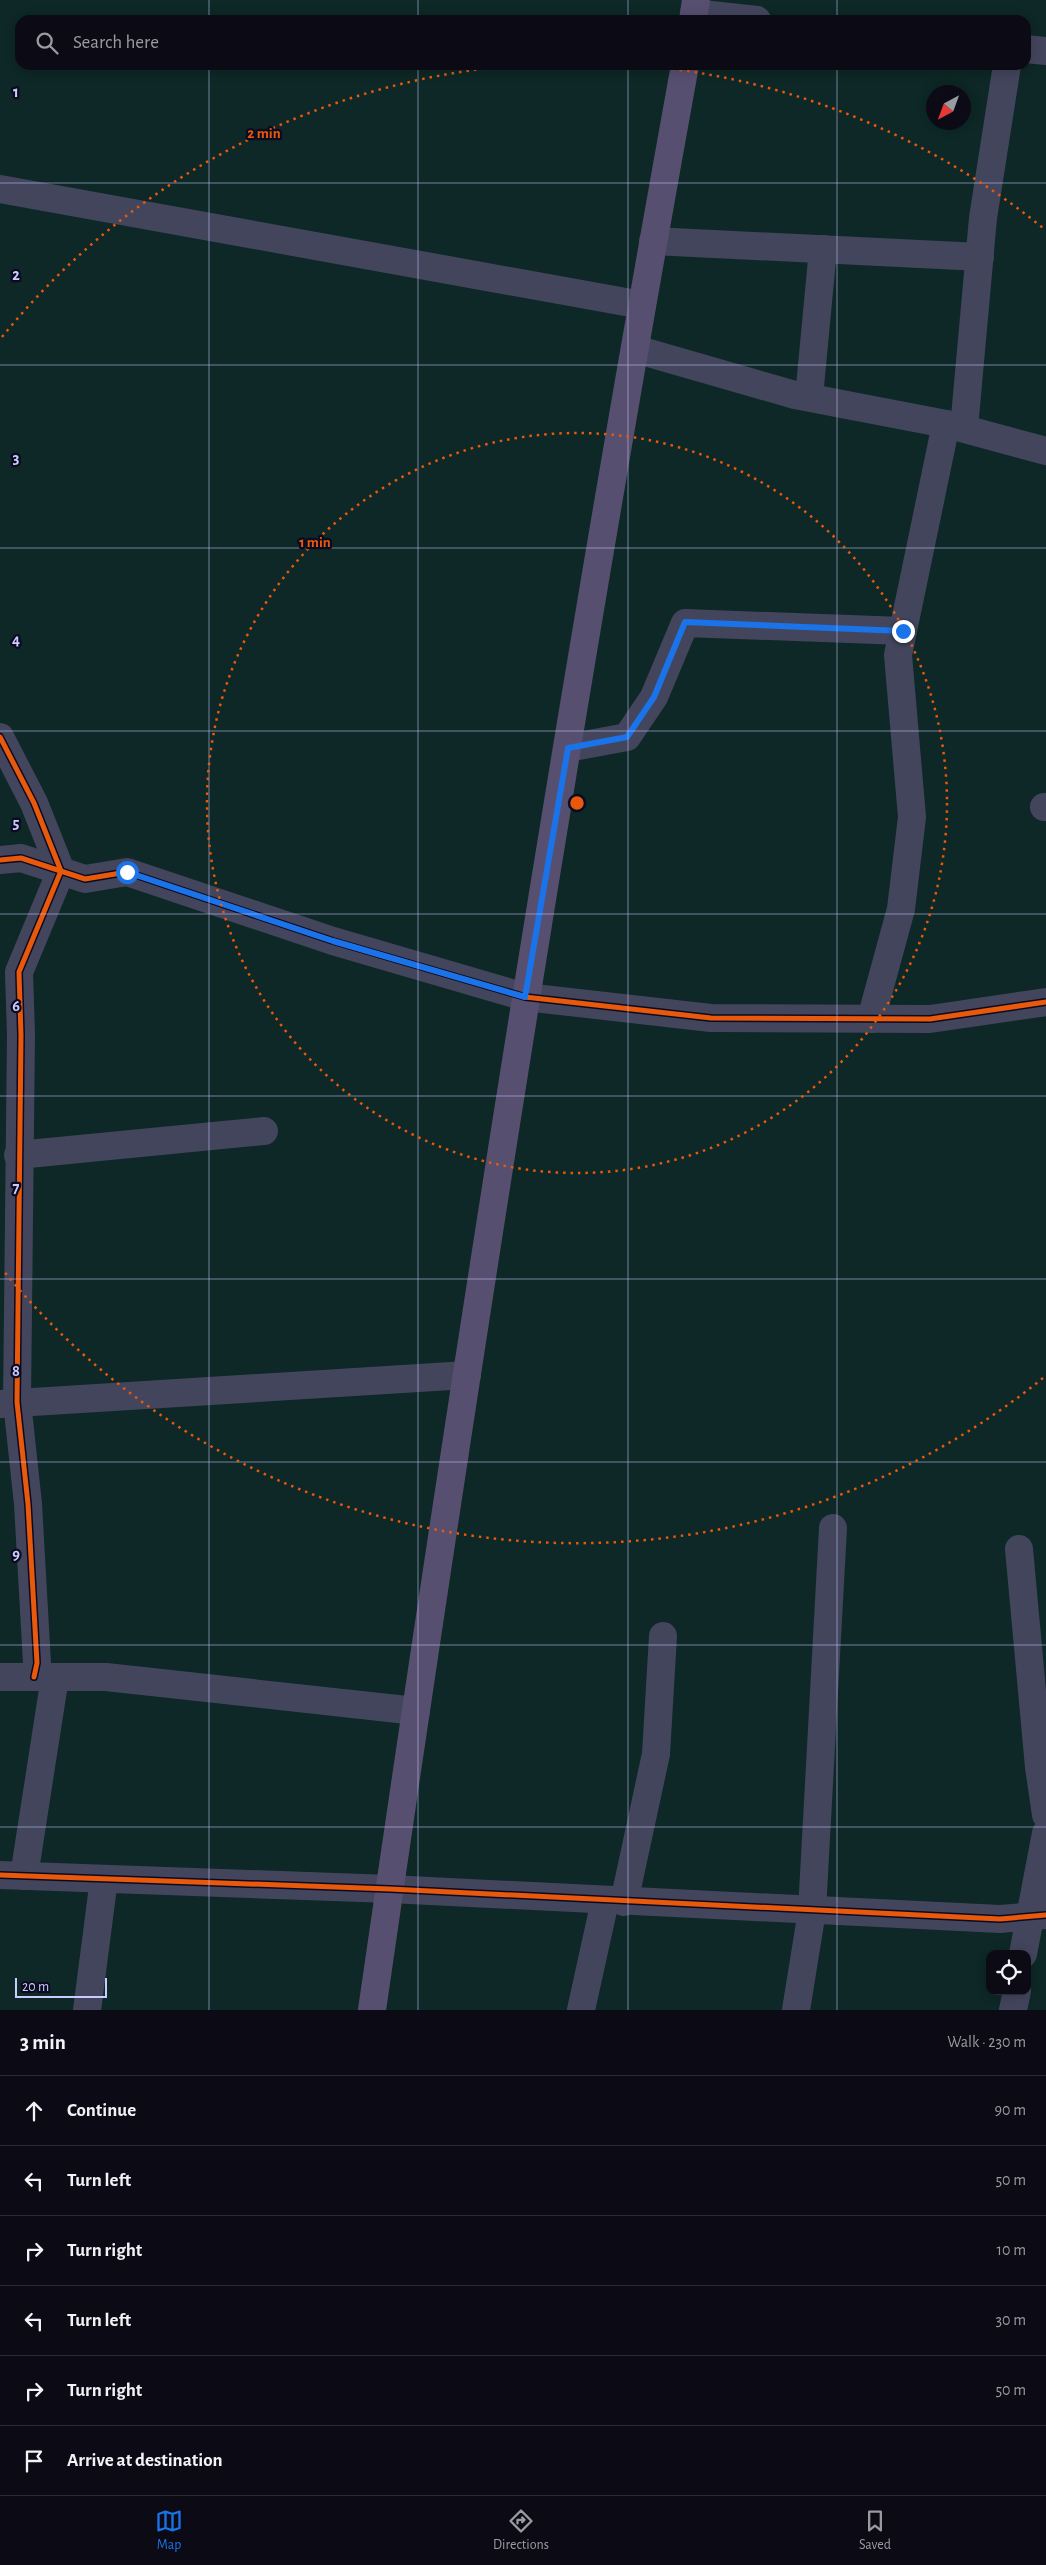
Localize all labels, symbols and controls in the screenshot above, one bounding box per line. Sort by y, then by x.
search box [15,15,1031,70]
icon: search [33,29,61,57]
text: Search here [73,33,159,52]
text: 1 [13,84,19,100]
north arrow [926,85,971,130]
text: 2 min [247,126,281,141]
text: 2 [12,267,20,283]
text: 3 [13,450,20,466]
text: 1 min [299,535,331,550]
route end [892,620,915,643]
text: 4 [12,632,20,648]
centre of rings [568,794,586,812]
text: 5 [13,815,20,831]
route start [116,861,139,884]
text: 6 [12,998,20,1014]
text: 7 [13,1180,20,1196]
text: 8 [12,1363,20,1379]
text: 9 [12,1546,20,1562]
map controls [986,1950,1031,1995]
button: locate [986,1950,1031,1995]
scale bar [15,1975,108,1998]
text: 20 m [22,1980,49,1994]
text: 3 min [20,2032,66,2053]
text: Walk · 230 m [947,2034,1026,2050]
icon: ahead [20,2097,48,2125]
text: Continue [67,2101,136,2120]
text: 90 m [995,2102,1026,2118]
icon: left [20,2167,48,2195]
text: Turn left [67,2171,131,2190]
text: 50 m [995,2172,1026,2188]
icon: right [20,2237,48,2265]
text: Turn right [67,2241,142,2260]
text: 10 m [997,2242,1026,2258]
icon: left [20,2307,48,2335]
text: Turn left [67,2311,131,2330]
text: 30 m [996,2312,1026,2328]
icon: right [20,2377,48,2405]
text: Turn right [67,2381,142,2400]
text: 50 m [995,2382,1026,2398]
icon: arrive [20,2447,48,2475]
text: Arrive at destination [67,2451,223,2470]
tab: Map [155,2507,183,2554]
tab: Directions [493,2507,549,2554]
tab: Saved [859,2507,891,2554]

